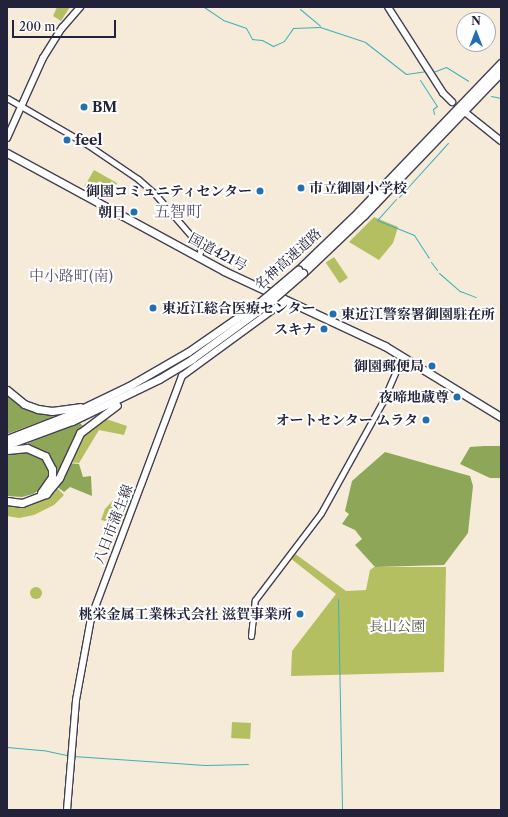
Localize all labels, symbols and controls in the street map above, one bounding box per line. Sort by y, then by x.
scale bar [14,12,118,38]
north arrow [456,12,496,52]
text: N [471,14,481,28]
text: 200 m [19,19,56,34]
place label: BM [92,99,117,115]
marker: BM [79,102,89,112]
place label: feel [75,132,102,148]
marker: feel [62,135,72,145]
place label: 市立御園小学校 [309,180,407,196]
place label: 御園コミュニティセンター [84,183,252,199]
marker: 市立御園小学校 [296,183,306,193]
marker: 御園コミュニティセンター [255,186,265,196]
district label: 五智町 [154,201,202,221]
place label: 朝日 [98,204,126,220]
marker: 朝日 [129,207,139,217]
street label: 名神高速道路 [251,225,325,293]
street label: 国道421号 [186,230,250,274]
district label: 中小路町(南) [29,267,113,285]
place label: 東近江総合医療センター [162,300,316,316]
marker: 東近江総合医療センター [147,302,159,314]
place label: 東近江警察署御園駐在所 [341,306,495,322]
marker: 東近江警察署御園駐在所 [328,309,338,319]
place label: スキナ [274,321,316,337]
marker: スキナ [319,324,329,334]
place label: 御園郵便局 [354,358,424,374]
marker: 御園郵便局 [427,361,437,371]
place label: 夜啼地蔵尊 [379,389,449,405]
marker: 夜啼地蔵尊 [452,392,462,402]
place label: オートセンター ムラタ [274,412,418,428]
marker: オートセンター ムラタ [421,415,431,425]
street label: 八日市蒲生線 [90,482,136,566]
place label: 桃栄金属工業株式会社 滋賀事業所 [78,606,292,622]
marker: 桃栄金属工業株式会社 滋賀事業所 [295,609,305,619]
park label: 長山公園 [369,618,425,634]

